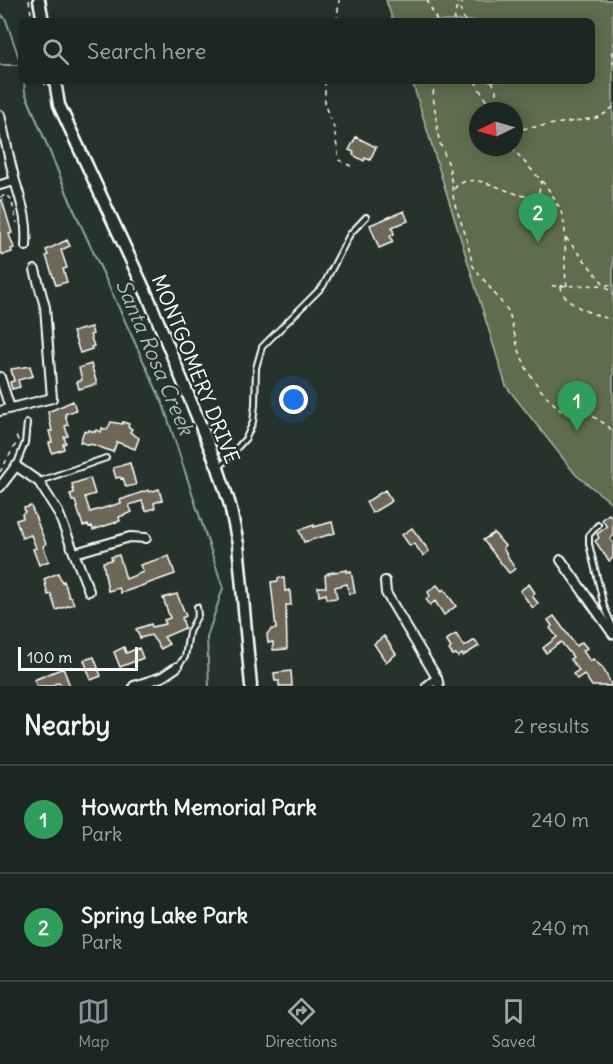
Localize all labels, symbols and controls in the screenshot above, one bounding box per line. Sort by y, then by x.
search box [18,18,595,84]
icon: search [39,35,72,68]
text: Search here [87,37,206,65]
north arrow [469,102,523,156]
pin: 2 [518,194,558,243]
street label: MONTGOMERY DRIVE [147,271,245,467]
water label: Santa Rosa Creek [110,275,200,440]
pin: 1 [558,382,596,431]
your location [279,385,308,414]
scale bar [18,644,138,672]
text: 100 m [27,647,72,667]
text: Nearby [24,709,110,742]
text: 2 results [514,713,589,738]
text: Howarth Memorial Park [81,793,317,821]
text: 1 [40,807,47,832]
text: 240 m [531,807,589,832]
text: Park [81,821,122,846]
text: Spring Lake Park [81,901,248,929]
text: 2 [38,915,49,940]
text: 240 m [531,915,589,940]
text: Park [81,929,122,954]
tab: Map [77,995,110,1051]
tab: Directions [265,995,337,1051]
tab: Saved [492,995,536,1051]

